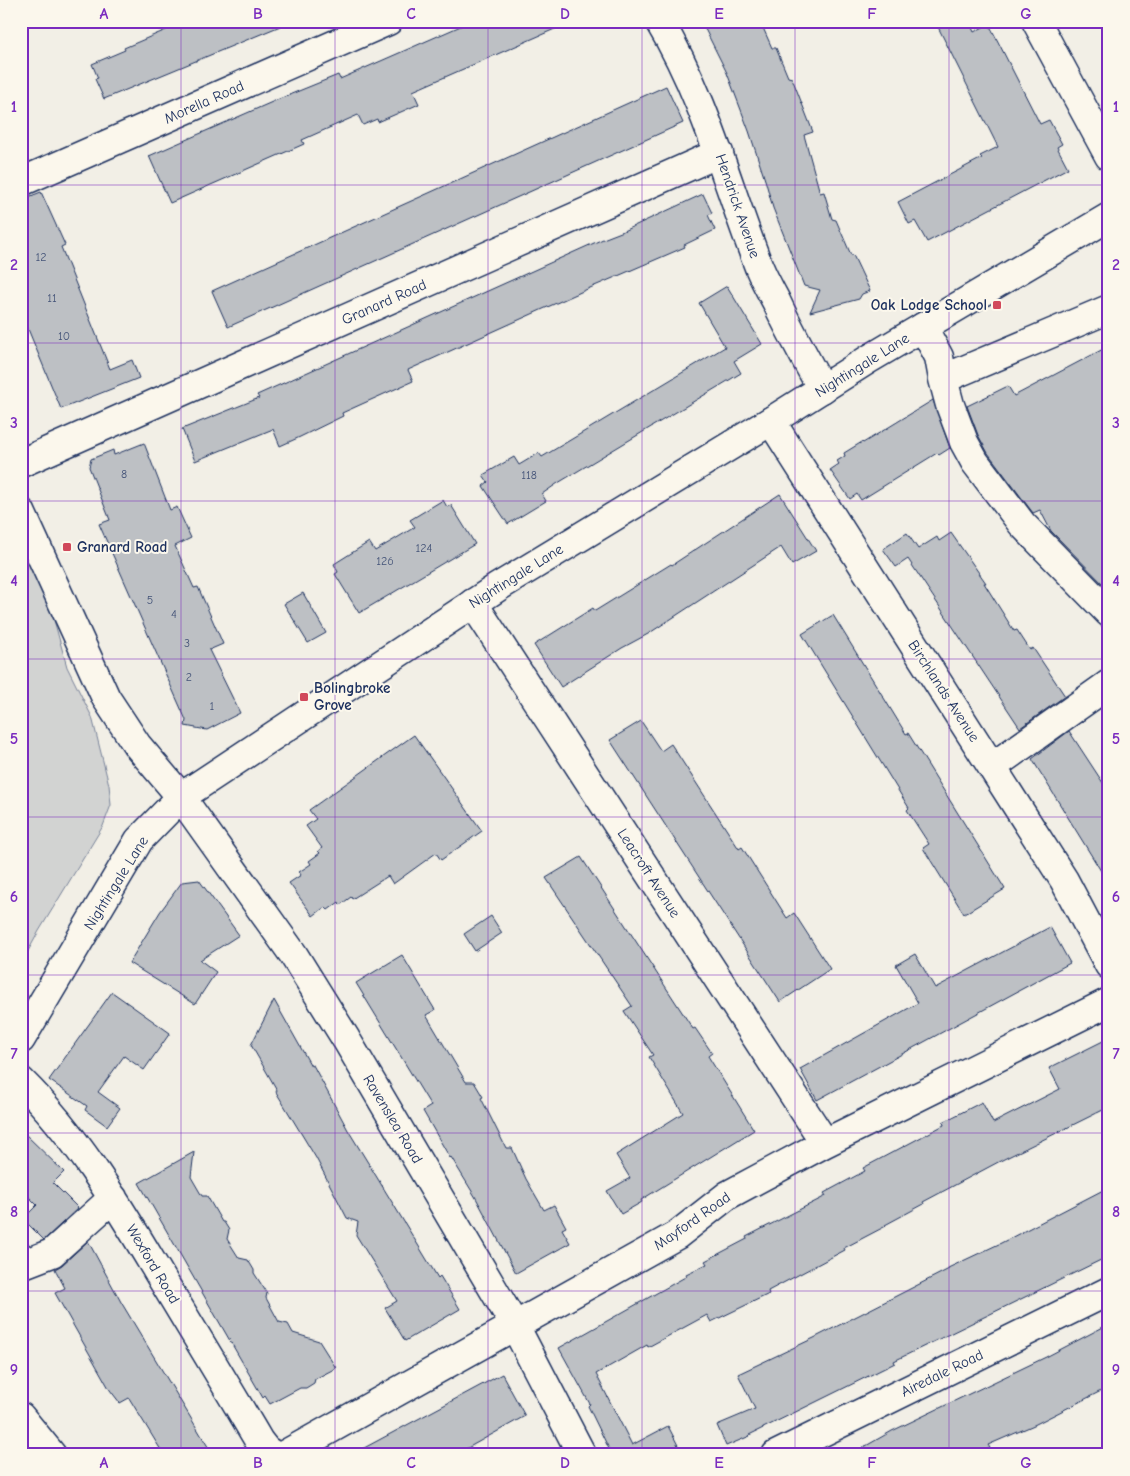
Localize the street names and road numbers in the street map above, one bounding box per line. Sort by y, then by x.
street label: Morella Road [161,76,247,128]
street label: Hendrick Avenue [712,151,764,261]
street label: Granard Road [339,275,429,329]
street label: Nightingale Lane [812,329,913,401]
street label: Nightingale Lane [466,540,567,612]
street label: Birchlands Avenue [904,637,984,746]
street label: Leacroft Avenue [614,825,685,921]
street label: Nightingale Lane [80,832,152,933]
street label: Ravenslea Road [359,1071,427,1167]
street label: Mayford Road [650,1188,734,1254]
street label: Wexford Road [122,1221,184,1307]
street label: Airedale Road [898,1345,986,1401]

